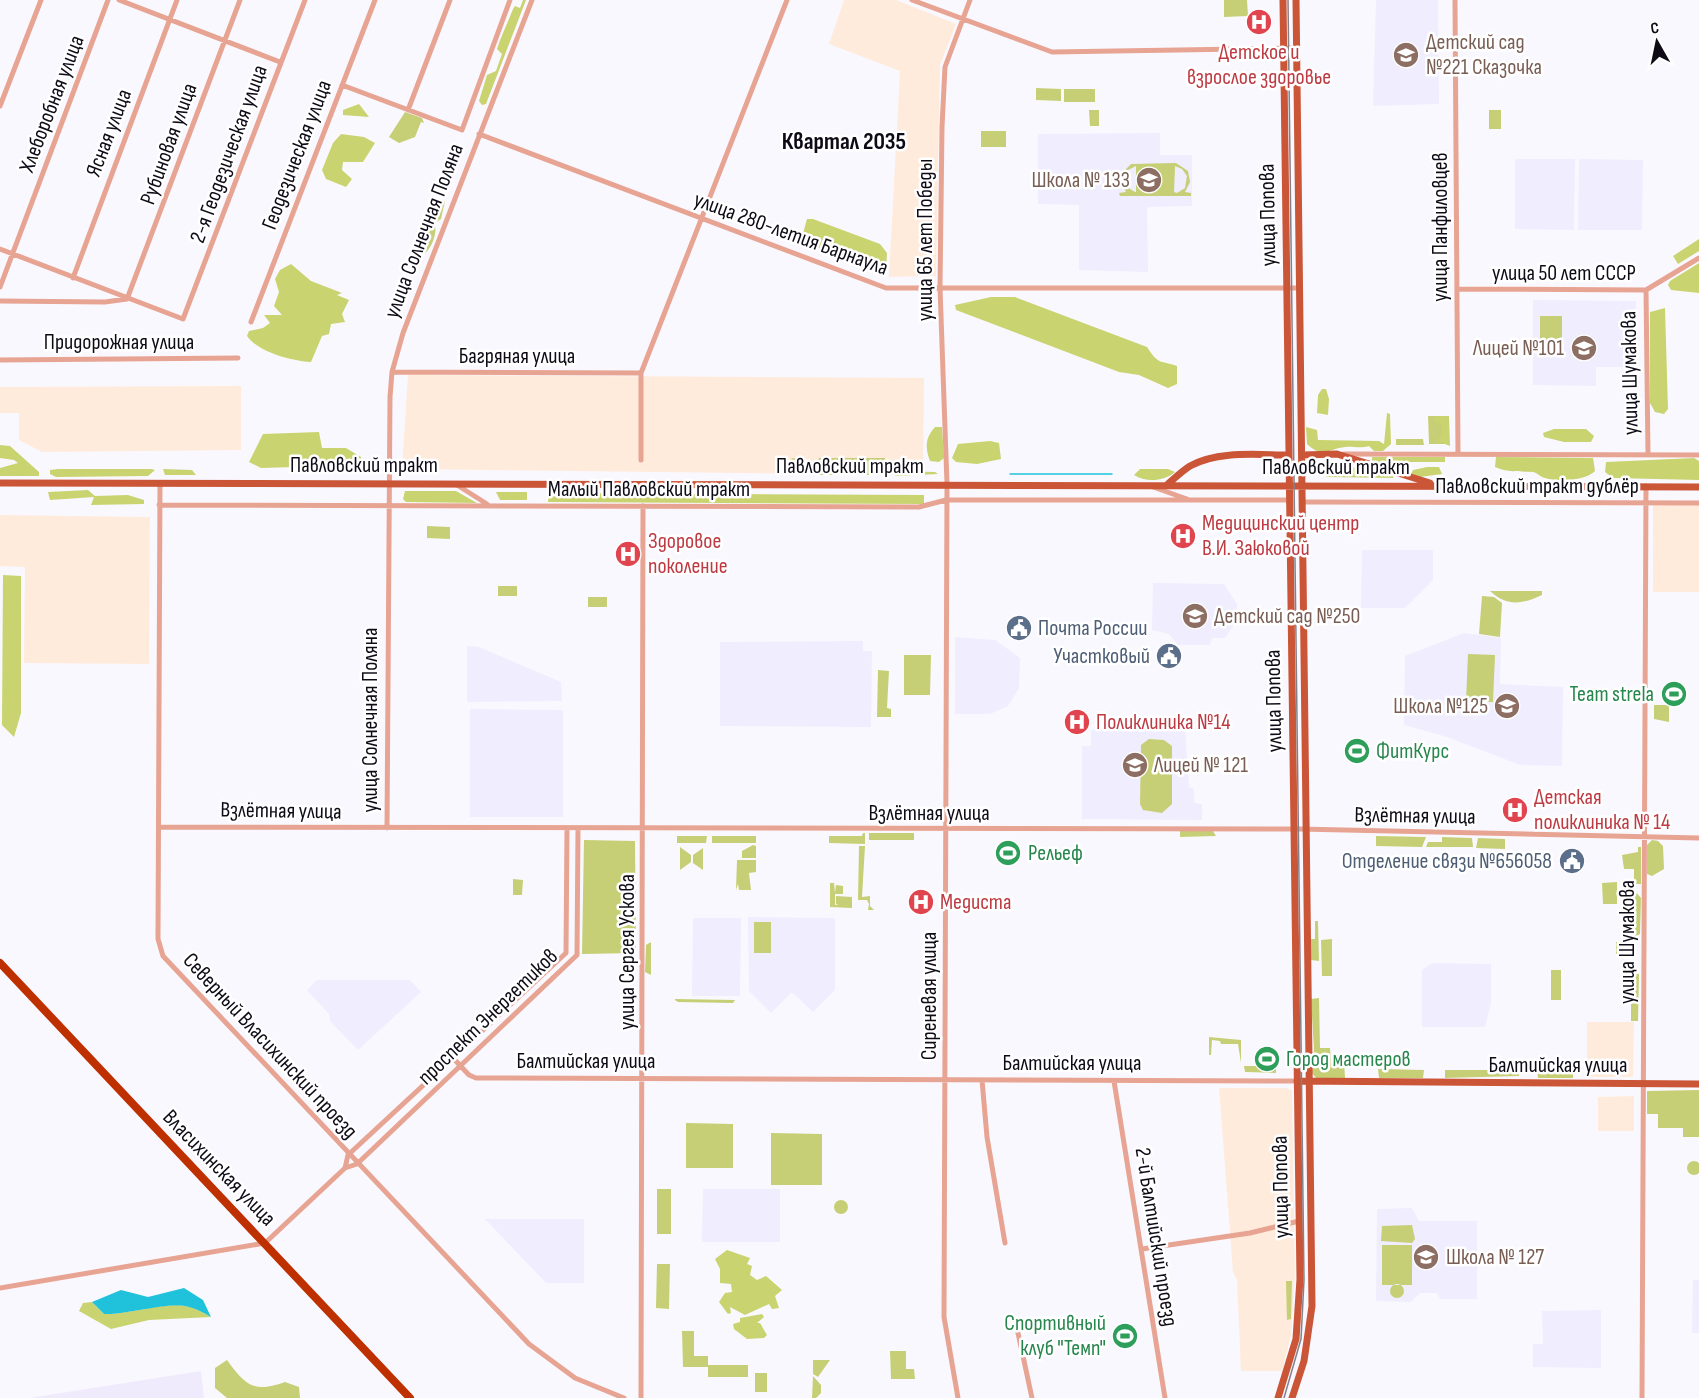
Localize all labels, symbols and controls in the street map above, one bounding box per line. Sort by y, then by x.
hospital icon: Детское и взрослое здоровье [1244,7,1274,37]
north arrow [1627,12,1687,72]
text: С [1649,19,1660,39]
place label: Детский сад №221 Сказочка [1426,29,1542,81]
street label: Хлеборобная улица [13,32,91,177]
place label: Детское и взрослое здоровье [1187,39,1331,91]
school or university icon: Детский сад №221 Сказочка [1391,40,1421,70]
street label: 2-я Геодезическая улица [184,61,274,247]
street label: Геодезическая улица [256,76,338,234]
street label: Рубиновая улица [135,80,203,208]
street label: Ясная улица [80,85,138,181]
district label: Квартал 2035 [782,127,906,156]
street label: улица Солнечная Поляна [378,140,470,322]
street label: улица Панфиловцев [1427,152,1454,302]
street label: улица 65 лет Победы [912,159,939,321]
street label: улица Попова [1254,163,1282,267]
school or university icon: Школа № 133 [1134,165,1164,195]
place label: Школа № 133 [1032,167,1130,194]
street label: улица 280-летия Барнаула [690,186,892,282]
street label: улица 50 лет СССР [1492,260,1636,287]
street label: улица Шумакова [1615,311,1645,435]
street label: Придорожная улица [44,329,194,356]
school or university icon: Лицей №101 [1569,333,1599,363]
place label: Лицей №101 [1472,335,1564,362]
street label: Багряная улица [459,343,575,370]
street label: Павловский тракт [290,452,438,479]
street label: Павловский тракт [776,453,924,480]
street label: Павловский тракт [1262,454,1410,481]
street label: Павловский тракт дублёр [1435,473,1639,500]
street label: Малый Павловский тракт [548,476,750,503]
place label: Медицинский центр В.И. Заюковой [1202,510,1359,562]
hospital icon: Медицинский центр В.И. Заюковой [1168,521,1198,551]
place label: Здоровое поколение [648,528,728,580]
hospital icon: Здоровое поколение [613,539,643,569]
school or university icon: Детский сад №250 [1180,601,1210,631]
place label: Детский сад №250 [1214,603,1360,630]
public building icon: Почта России [1004,613,1034,643]
place label: Почта России [1038,615,1148,642]
street label: улица Солнечная Поляна [357,628,384,812]
public building icon: Участковый [1154,641,1184,671]
place label: Участковый [1053,643,1150,670]
street label: улица Попова [1260,649,1288,753]
sports icon: Team strela [1659,679,1689,709]
place label: Team strela [1570,681,1654,708]
school or university icon: Школа №125 [1492,691,1522,721]
place label: Школа №125 [1393,693,1488,720]
hospital icon: Поликлиника №14 [1062,707,1092,737]
place label: Поликлиника №14 [1096,709,1230,736]
sports icon: ФитКурс [1342,736,1372,766]
place label: ФитКурс [1376,738,1449,765]
school or university icon: Лицей № 121 [1120,750,1150,780]
place label: Лицей № 121 [1153,752,1248,779]
place label: Детская поликлиника № 14 [1534,784,1670,836]
hospital icon: Детская поликлиника № 14 [1500,795,1530,825]
street label: Взлётная улица [220,796,342,826]
street label: Взлётная улица [868,800,990,827]
street label: Взлётная улица [1354,801,1476,831]
sports icon: Рельеф [993,838,1023,868]
place label: Рельеф [1028,840,1083,867]
public building icon: Отделение связи №656058 [1557,846,1587,876]
place label: Отделение связи №656058 [1342,848,1552,875]
street label: улица Сергея Ускова [614,874,641,1030]
street label: улица Шумакова [1614,880,1641,1004]
hospital icon: Медиста [906,887,936,917]
place label: Медиста [940,889,1011,916]
street label: Сиреневая улица [916,932,943,1060]
street label: проспект Энергетиков [412,943,564,1091]
street label: Северный Власихинский проезд [177,947,363,1145]
sports icon: Город мастеров [1252,1044,1282,1074]
place label: Город мастеров [1286,1046,1411,1073]
street label: Балтийская улица [517,1048,655,1075]
street label: Балтийская улица [1003,1050,1141,1077]
street label: Балтийская улица [1489,1052,1627,1079]
street label: Власихинская улица [157,1104,281,1232]
street label: улица Попова [1267,1135,1295,1239]
street label: 2-й Балтийский проезд [1129,1146,1183,1328]
school or university icon: Школа № 127 [1411,1242,1441,1272]
place label: Школа № 127 [1446,1244,1544,1271]
place label: Спортивный клуб "Темп" [1004,1310,1106,1362]
sports icon: Спортивный клуб "Темп" [1110,1321,1140,1351]

